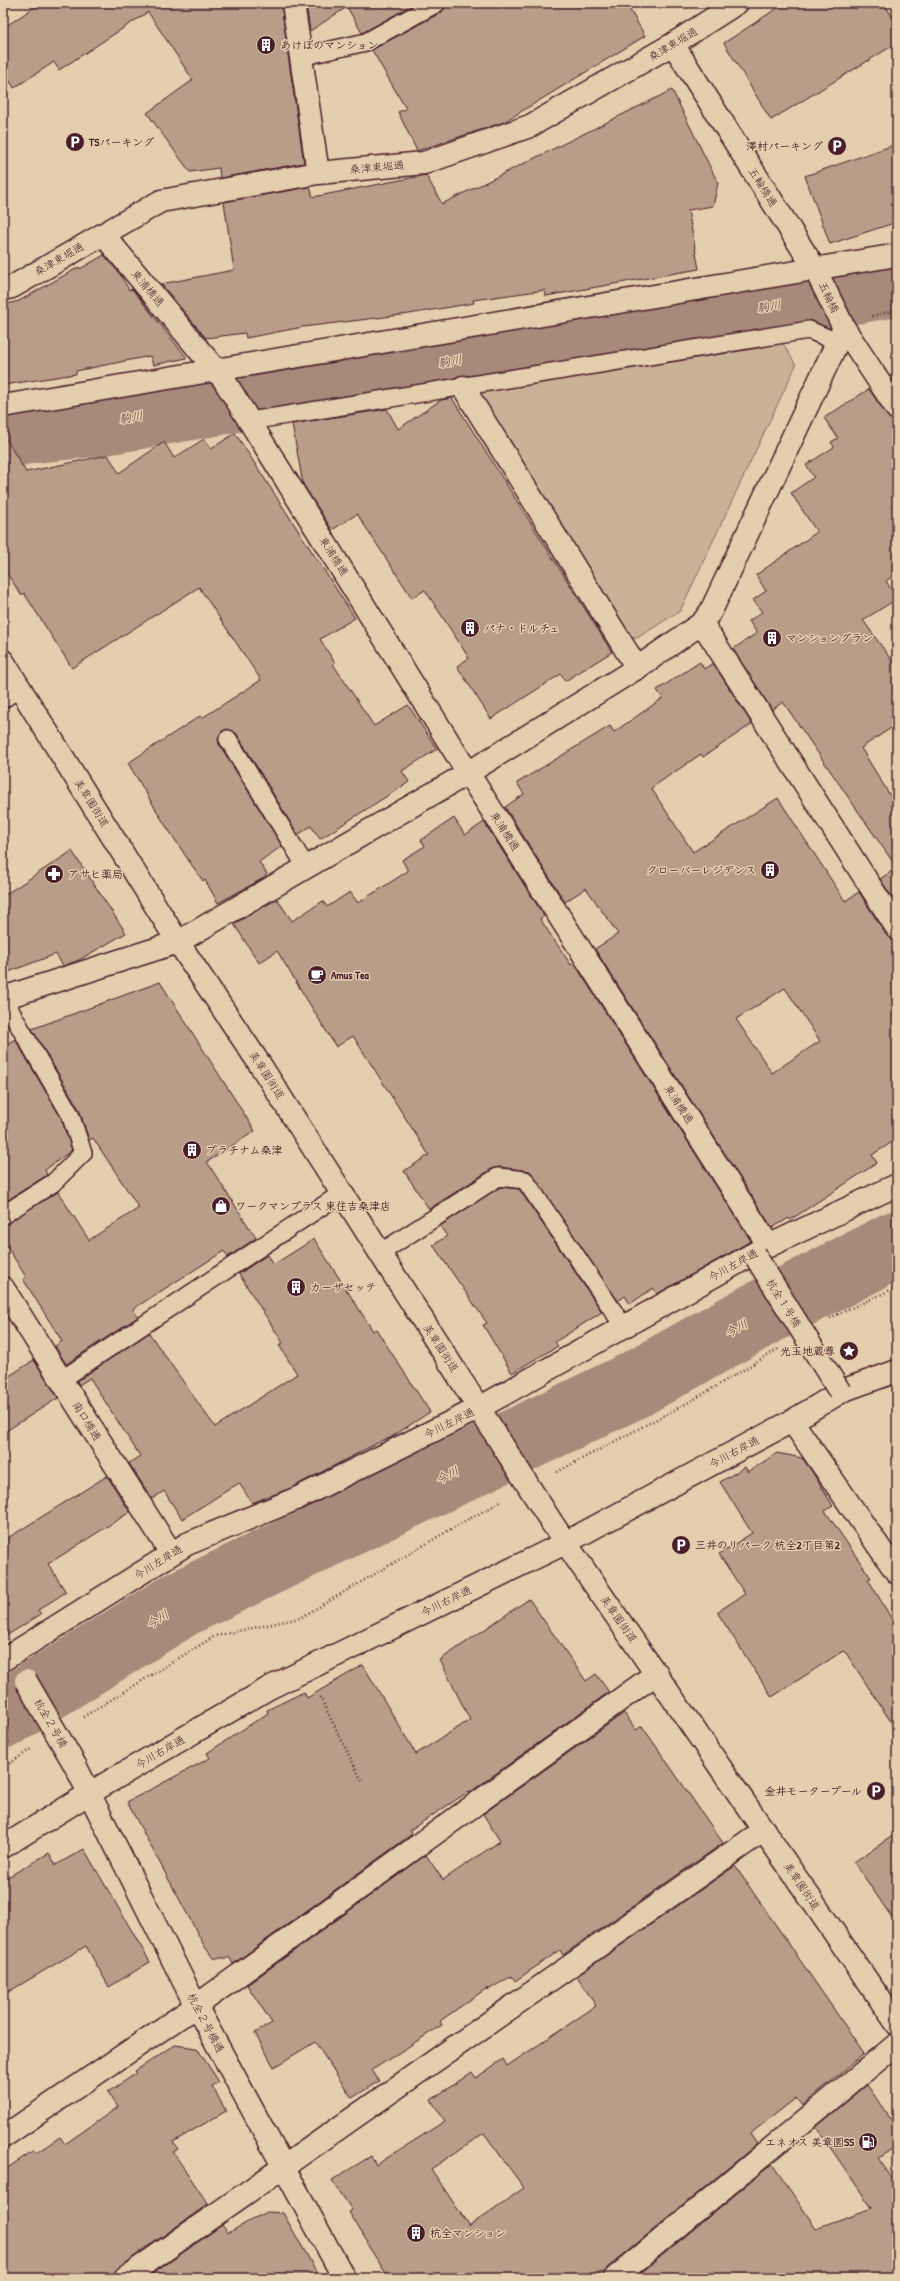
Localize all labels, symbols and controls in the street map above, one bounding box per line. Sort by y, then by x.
street label: 桑津東堀通 [646,24,700,64]
building icon: あけぼのマンション [255,34,277,56]
place label: あけぼのマンション [280,38,378,52]
parking icon: TSパーキング [64,131,86,153]
place label: TSパーキング [88,135,154,149]
parking icon: 澤村パーキング [826,135,848,157]
place label: 澤村パーキング [746,139,823,153]
street label: 桑津東堀通 [349,158,405,176]
street label: 五輪橋通 [745,165,781,209]
street label: 桑津東堀通 [32,239,86,279]
street label: 東浦橋通 [128,267,168,309]
street label: 五輪橋 [816,279,842,315]
water label: 駒川 [756,296,782,316]
water label: 駒川 [437,351,463,371]
water label: 駒川 [118,407,144,427]
street label: 東浦橋通 [316,534,352,578]
building icon: パナ・ドルチェ [459,617,481,639]
place label: パナ・ドルチェ [484,621,560,635]
building icon: マンショングラン [761,627,783,649]
place label: マンショングラン [786,631,873,645]
street label: 美章園街道 [71,776,113,830]
street label: 東浦橋通 [487,809,523,853]
building icon: クローバーレジデンス [759,859,781,881]
pharmacy icon: アサヒ薬局 [43,863,65,885]
place label: クローバーレジデンス [646,863,756,877]
place label: アサヒ薬局 [68,867,123,881]
cafe icon: Amus Tea [306,964,328,986]
place label: Amus Tea [331,968,370,982]
street label: 美章園街道 [246,1048,288,1102]
street label: 東浦橋通 [661,1082,697,1126]
building icon: プラチナム桑津 [181,1139,203,1161]
place label: プラチナム桑津 [206,1143,283,1157]
shop icon: ワークマンプラス 東住吉桑津店 [210,1195,232,1217]
place label: ワークマンプラス 東住吉桑津店 [235,1199,391,1213]
street label: 今川左岸通 [706,1246,760,1284]
building icon: カーザセッテ [285,1276,307,1298]
street label: 杭全１号橋 [763,1276,805,1330]
place label: カーザセッテ [310,1280,376,1294]
water label: 今川 [721,1315,751,1341]
street label: 美章園街道 [420,1321,462,1375]
place icon: 光玉地蔵尊 [838,1340,860,1362]
place label: 光玉地蔵尊 [780,1344,835,1358]
street label: 南口橋通 [69,1399,105,1443]
street label: 今川左岸通 [421,1405,477,1441]
street label: 今川右岸通 [706,1433,762,1471]
water label: 今川 [432,1462,462,1488]
parking icon: 三井のリパーク 杭全2丁目第2 [670,1534,692,1556]
place label: 三井のリパーク 杭全2丁目第2 [695,1538,841,1552]
street label: 今川左岸通 [131,1541,185,1583]
street label: 今川右岸通 [418,1583,474,1619]
street label: 美章園街道 [597,1592,641,1646]
water label: 今川 [142,1605,172,1633]
street label: 杭全２号橋 [31,1696,71,1750]
street label: 今川右岸通 [133,1732,187,1772]
parking icon: 金井モータープール [865,1780,887,1802]
place label: 金井モータープール [765,1784,862,1798]
street label: 美章園街道 [781,1859,823,1913]
street label: 杭全２号橋通 [184,1991,228,2055]
fuel station icon: エネオス 美章園SS [857,2131,879,2153]
place label: エネオス 美章園SS [765,2135,855,2149]
building icon: 杭全マンション [405,2222,427,2244]
place label: 杭全マンション [430,2226,506,2240]

